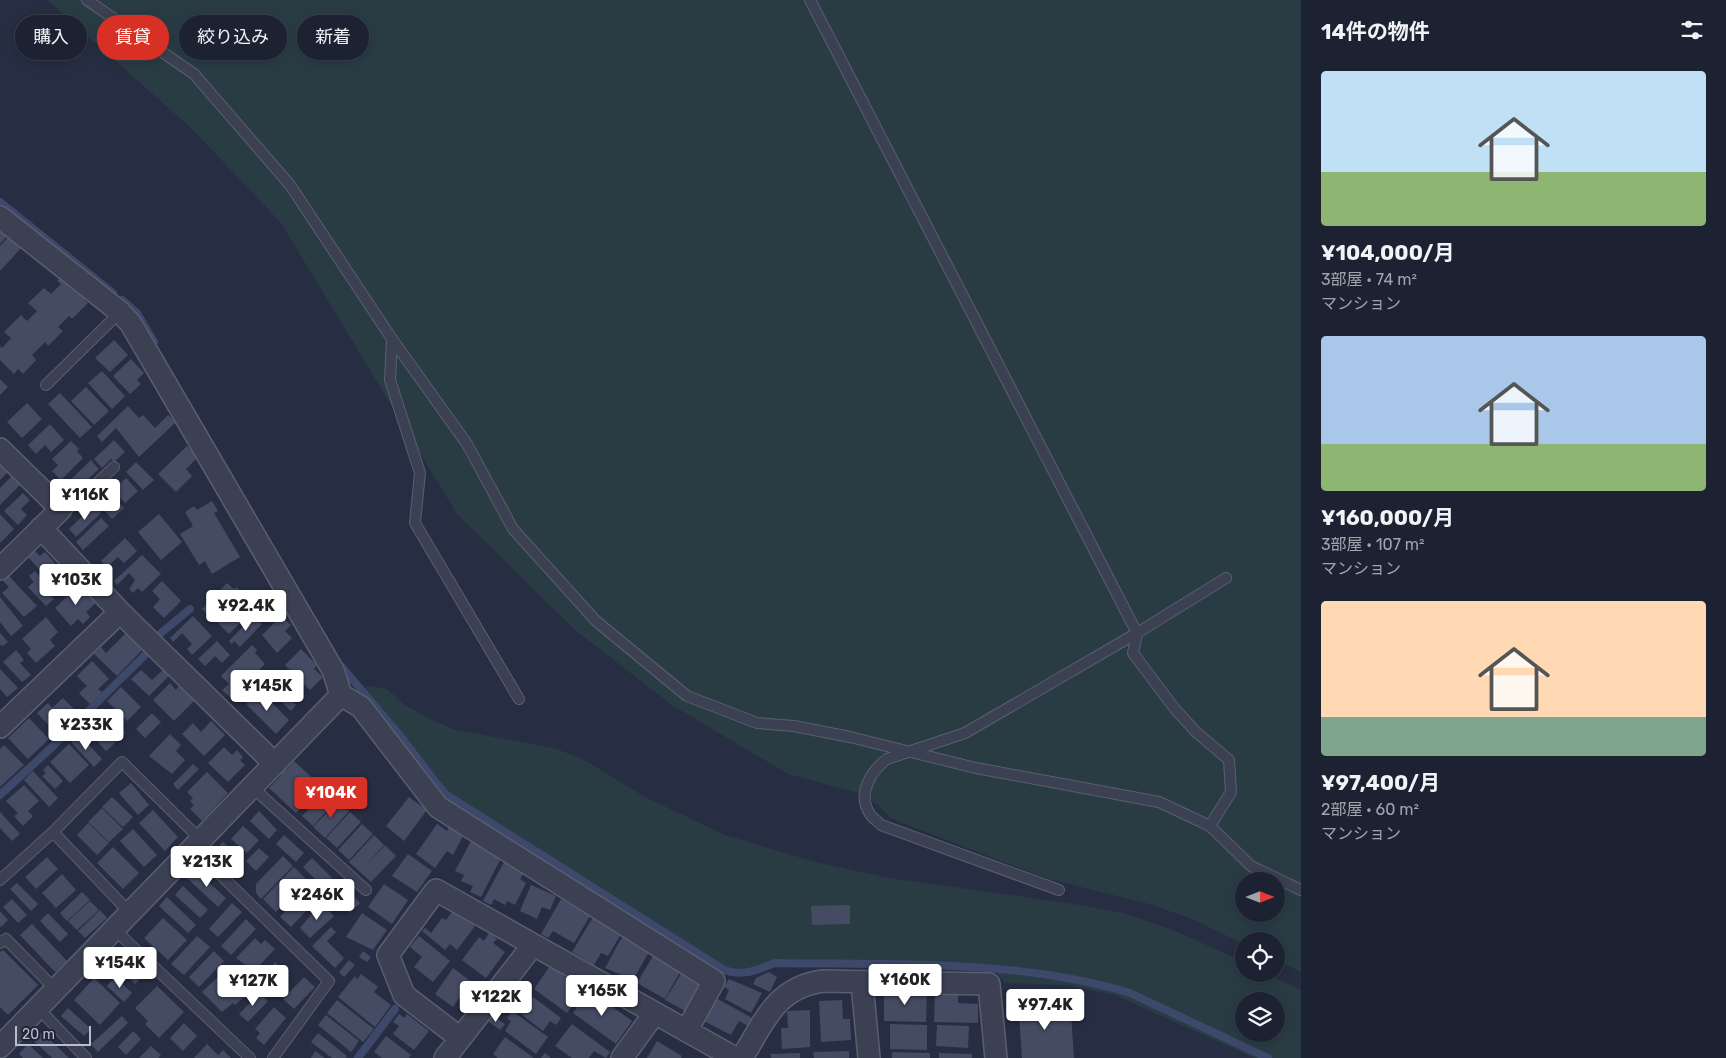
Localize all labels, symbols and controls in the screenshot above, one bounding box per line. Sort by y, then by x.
chip: 購入 [15,15,87,60]
chip: 賃貸 [97,15,169,60]
chip: 絞り込み [179,15,287,60]
chip: 新着 [297,15,369,60]
icon: filters [1678,16,1706,44]
text: 14件の物件 [1321,19,1430,44]
icon: home [1469,104,1559,194]
text: ¥104,000/月 [1321,240,1455,265]
text: 3部屋 · 74 m² [1321,270,1417,289]
text: マンション [1321,294,1401,313]
icon: home [1469,369,1559,459]
pin: ¥116K [50,478,120,521]
text: ¥116K [61,485,109,504]
text: ¥160,000/月 [1321,505,1454,530]
text: 3部屋 · 107 m² [1321,535,1425,554]
text: マンション [1321,559,1401,578]
pin: ¥103K [41,564,111,606]
text: ¥103K [50,570,102,589]
pin: ¥92.4K [205,590,287,632]
text: ¥92.4K [217,596,275,615]
icon: home [1469,634,1559,724]
pin: ¥145K [232,670,302,712]
text: ¥145K [242,676,292,695]
pin: ¥233K [51,708,121,751]
text: ¥233K [59,715,113,734]
text: ¥97,400/月 [1321,770,1440,795]
pin: ¥104K [296,776,366,819]
text: ¥104K [305,783,357,802]
text: 2部屋 · 60 m² [1321,800,1419,819]
text: マンション [1321,824,1401,843]
pin: ¥213K [172,846,242,888]
text: ¥213K [182,852,232,871]
north arrow [1235,872,1285,922]
map controls [1235,872,1285,1042]
pin: ¥246K [282,878,352,921]
text: ¥246K [290,885,344,904]
button: locate [1235,932,1285,982]
pin: ¥154K [85,946,155,989]
text: ¥154K [95,953,145,972]
pin: ¥127K [218,964,288,1007]
pin: ¥160K [870,964,940,1006]
text: ¥160K [880,970,930,989]
text: ¥127K [228,971,278,990]
pin: ¥165K [567,974,637,1017]
pin: ¥122K [461,980,531,1023]
text: ¥165K [577,981,627,1000]
text: ¥122K [471,987,521,1006]
pin: ¥97.4K [1004,988,1086,1031]
button: layers [1235,992,1285,1042]
text: ¥97.4K [1017,995,1073,1014]
scale bar [15,1023,91,1046]
text: 20 m [22,1026,55,1043]

